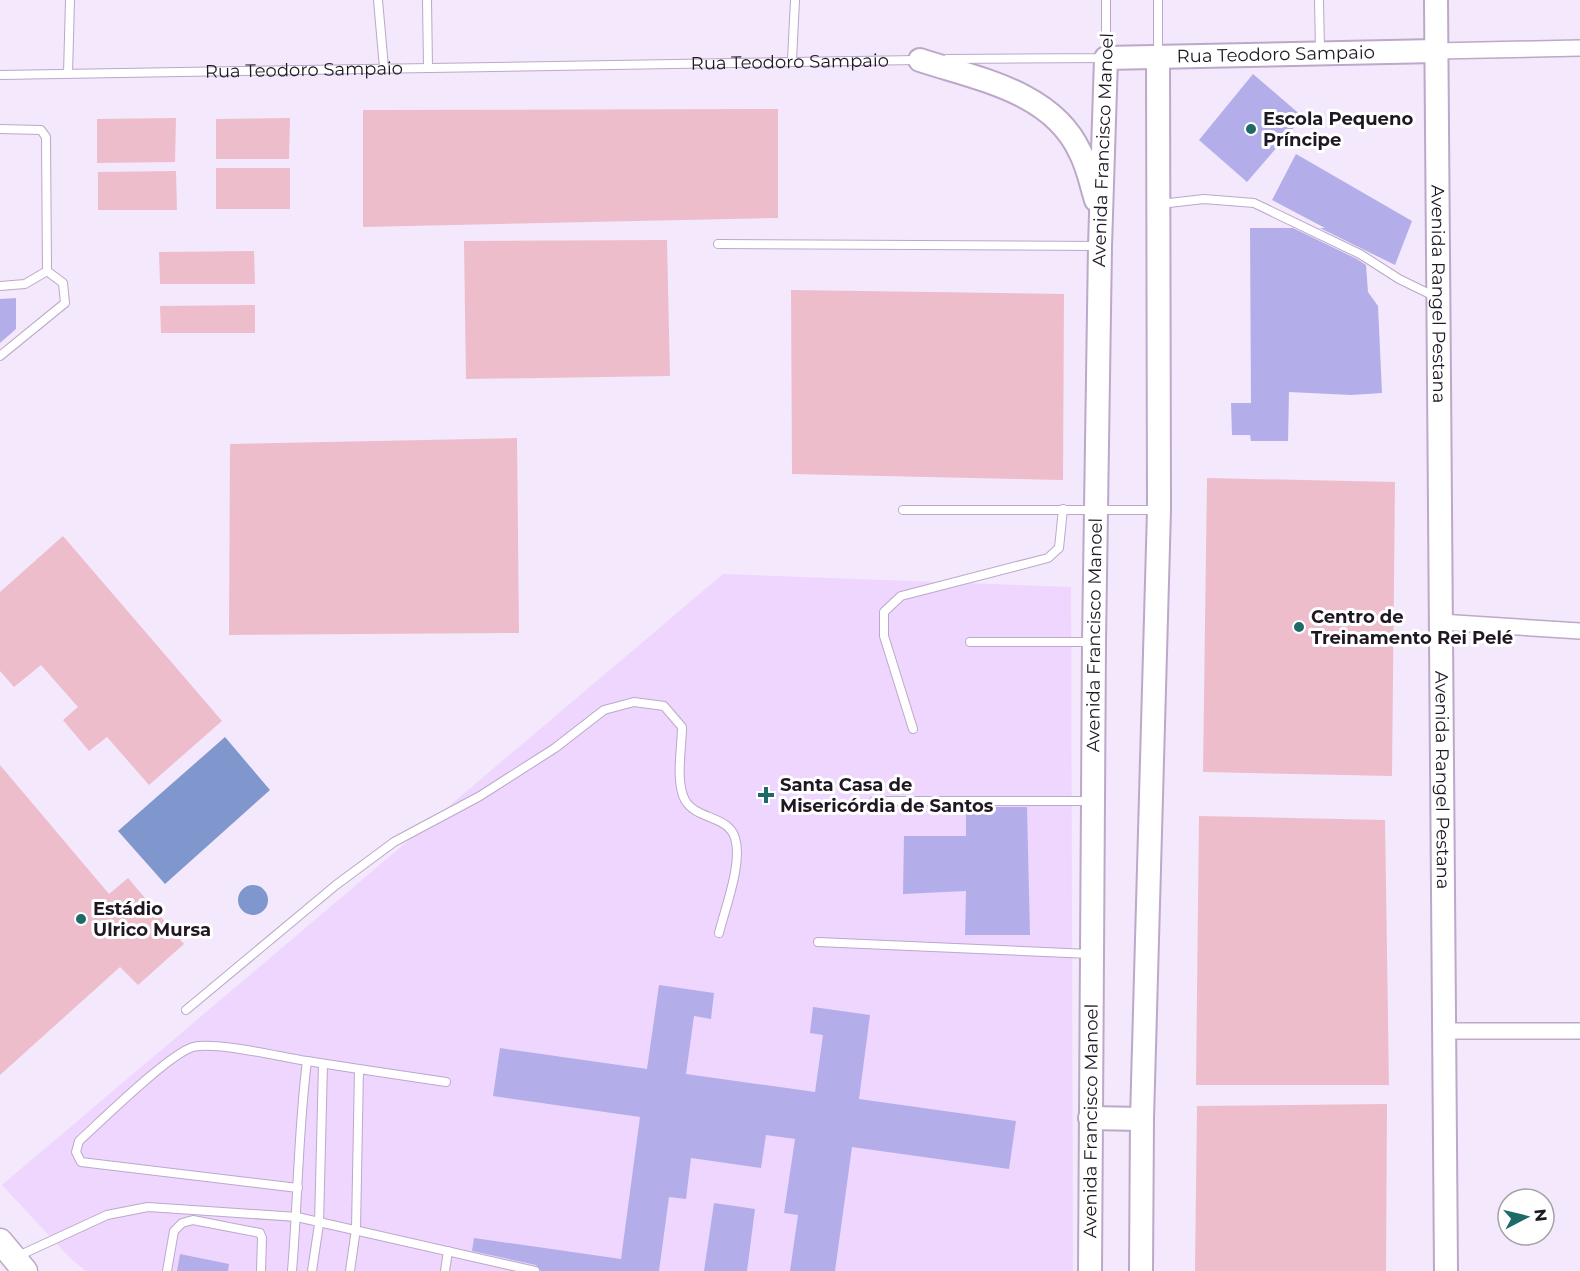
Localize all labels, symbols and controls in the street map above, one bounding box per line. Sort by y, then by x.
street label: Avenida Francisco Manoel [1088,32,1118,268]
street label: Rua Teodoro Sampaio [1176,41,1375,67]
street label: Rua Teodoro Sampaio [691,49,889,75]
street label: Rua Teodoro Sampaio [205,57,403,83]
place label: Escola Pequeno Príncipe [1263,108,1413,151]
marker: Escola Pequeno Príncipe [1244,122,1258,136]
street label: Avenida Rangel Pestana [1426,185,1450,403]
street label: Avenida Francisco Manoel [1082,518,1107,752]
place label: Centro de Treinamento Rei Pelé [1311,606,1513,649]
marker: Centro de Treinamento Rei Pelé [1292,620,1306,634]
street label: Avenida Rangel Pestana [1430,671,1454,889]
place label: Santa Casa de Misericórdia de Santos [780,774,994,817]
marker: Santa Casa de Misericórdia de Santos [757,786,775,804]
place label: Estádio Ulrico Mursa [93,898,211,941]
marker: Estádio Ulrico Mursa [74,912,88,926]
street label: Avenida Francisco Manoel [1079,1004,1103,1238]
north arrow [1496,1187,1556,1247]
text: N [1530,1208,1551,1223]

